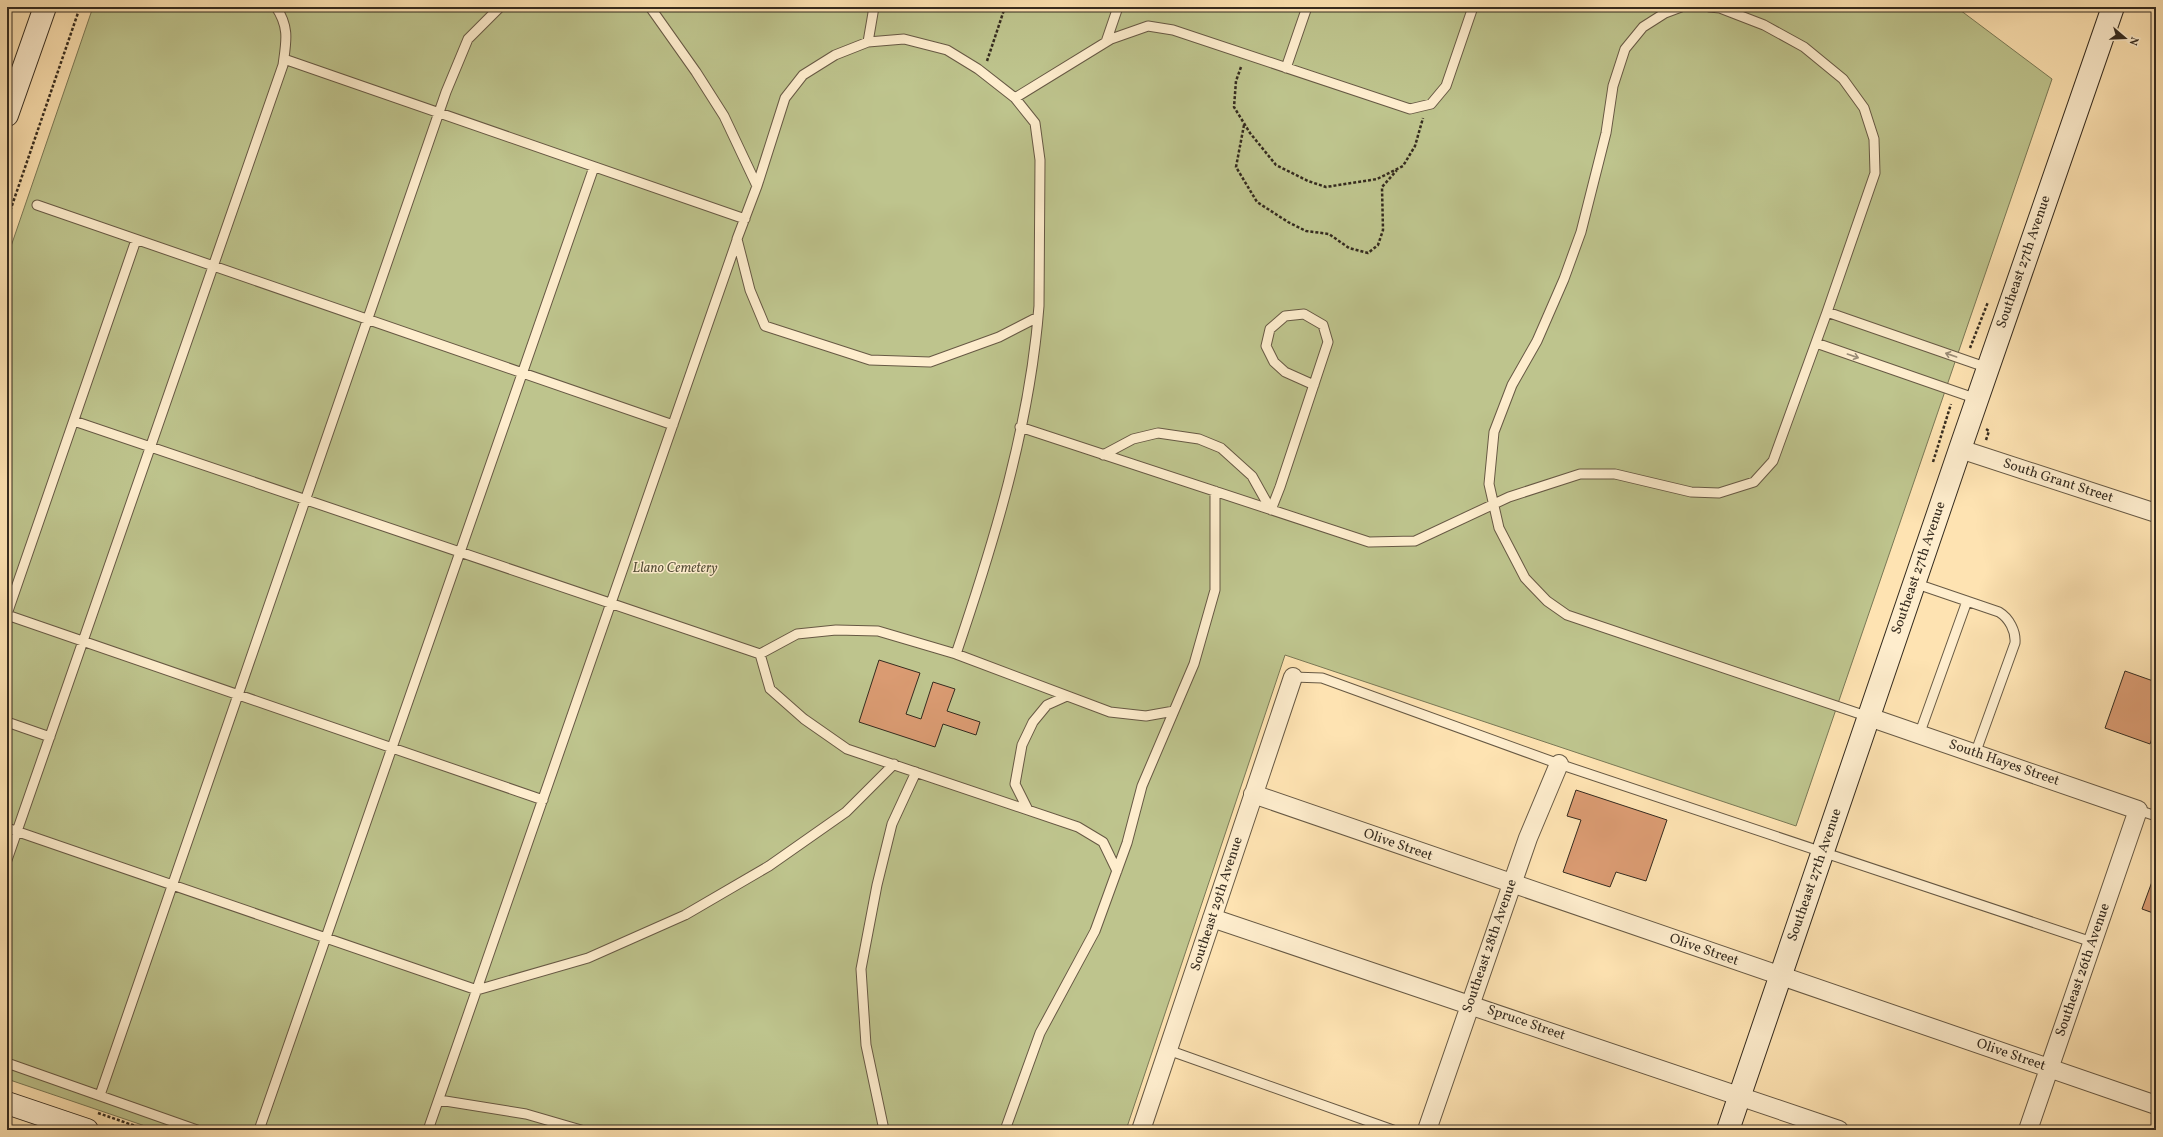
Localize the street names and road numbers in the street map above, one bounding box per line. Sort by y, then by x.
street label: Southeast 27th Avenue [1992,193,2056,331]
street label: South Grant Street [2000,454,2116,508]
street label: Southeast 27th Avenue [1887,499,1951,637]
street label: South Hayes Street [1946,735,2062,791]
street label: Southeast 27th Avenue [1783,806,1847,944]
street label: Olive Street [1361,824,1435,866]
street label: Southeast 29th Avenue [1186,834,1248,974]
street label: Southeast 28th Avenue [1458,876,1522,1015]
street label: Southeast 26th Avenue [2051,900,2115,1039]
street label: Olive Street [1667,929,1741,971]
street label: Spruce Street [1484,1001,1568,1045]
street label: Olive Street [1974,1034,2048,1076]

